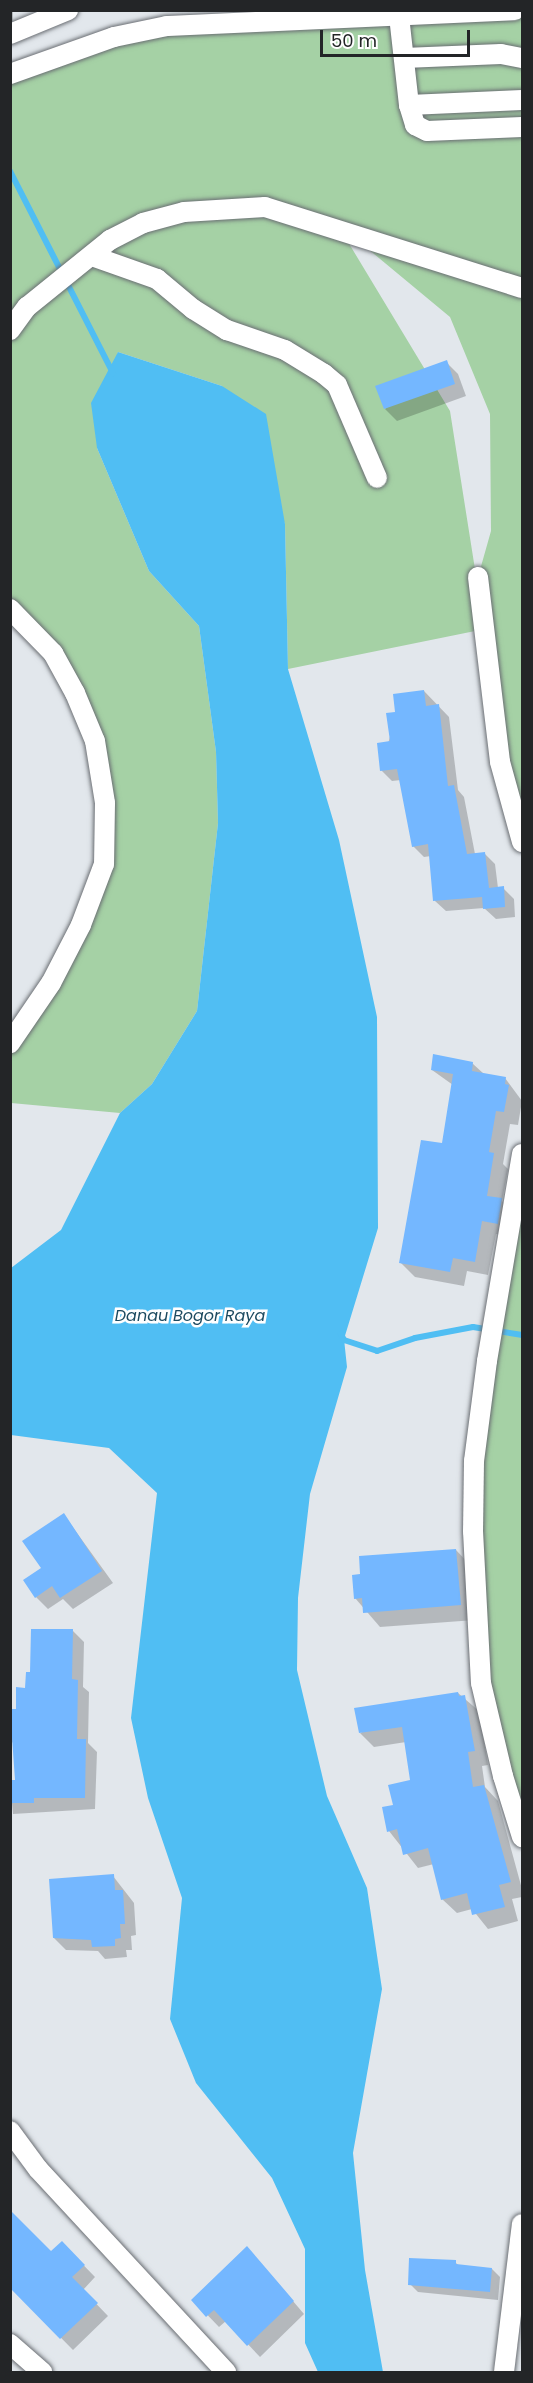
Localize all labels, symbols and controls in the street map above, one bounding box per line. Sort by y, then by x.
scale bar [323,18,473,56]
text: 50 m [331,28,377,53]
water label: Danau Bogor Raya [115,1306,265,1326]

